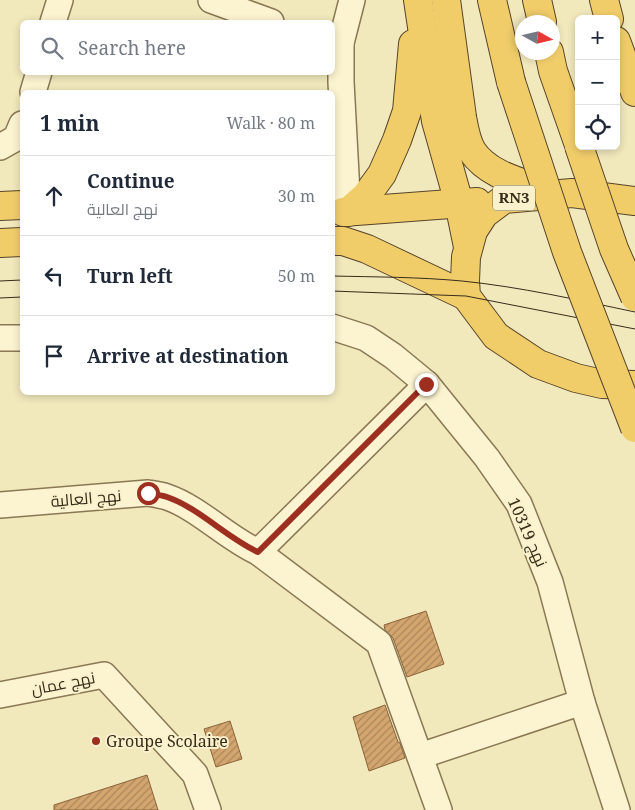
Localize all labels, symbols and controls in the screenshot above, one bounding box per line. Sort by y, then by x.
north arrow [515,15,560,60]
map controls [575,15,620,150]
button: + [575,15,620,60]
search box [20,20,335,75]
icon: search [38,34,66,62]
text: Search here [78,35,186,61]
button: − [575,60,620,105]
button: locate [575,105,620,150]
text: 1 min [40,109,99,137]
text: Walk · 80 m [227,112,315,134]
text: Continue [87,168,175,194]
icon: ahead [40,182,68,210]
text: 30 m [278,185,315,207]
road number: RN3 [493,186,535,210]
text: نهج العالية [87,198,158,220]
icon: left [40,262,68,290]
text: Turn left [87,263,173,289]
text: 50 m [278,265,315,287]
icon: arrive [40,342,68,370]
text: Arrive at destination [87,343,289,369]
route end [415,373,438,396]
route start [137,482,160,505]
street label: نهج العالية [50,484,122,513]
street label: نهج 10319 [502,494,553,571]
street label: نهج عمان [29,666,97,701]
place label: Groupe Scolaire [106,730,228,752]
marker: Groupe Scolaire [90,735,102,747]

